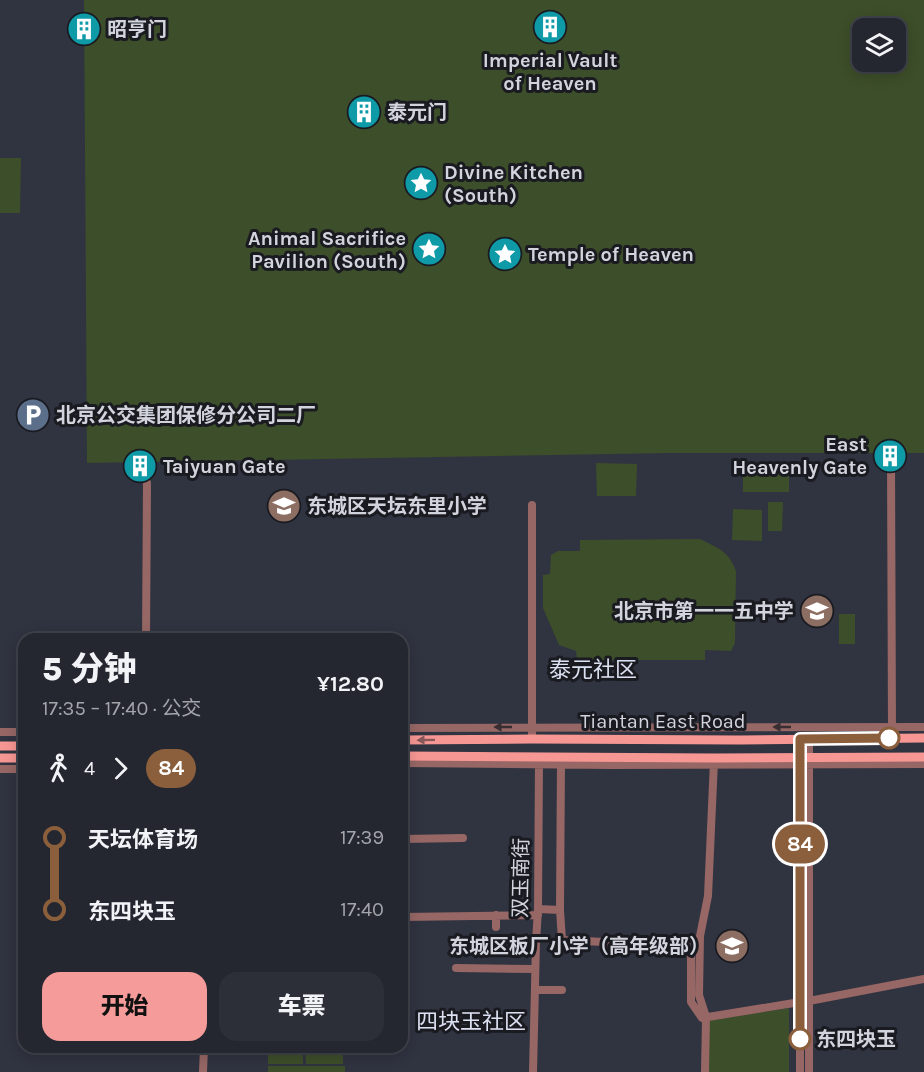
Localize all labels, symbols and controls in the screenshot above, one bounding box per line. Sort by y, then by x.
building icon: Imperial Vault of Heaven [532,9,568,45]
building icon: 昭亨门 [66,11,102,47]
place label: 昭亨门 [107,18,167,41]
map controls [852,18,906,72]
button: layers [852,18,906,72]
place label: Imperial Vault of Heaven [483,49,617,95]
building icon: 泰元门 [346,94,382,130]
place label: 泰元门 [387,101,447,124]
place label: Divine Kitchen (South) [444,161,583,207]
place icon: Divine Kitchen (South) [403,165,439,201]
place label: Animal Sacrifice Pavilion (South) [248,227,406,273]
place icon: Animal Sacrifice Pavilion (South) [411,231,447,267]
place icon: Temple of Heaven [487,236,523,272]
place label: Temple of Heaven [528,243,694,266]
parking icon: 北京公交集团保修分公司二厂 [15,397,51,433]
place label: 北京公交集团保修分公司二厂 [56,404,316,427]
place label: East Heavenly Gate [732,433,867,479]
building icon: East Heavenly Gate [872,438,908,474]
building icon: Taiyuan Gate [122,448,158,484]
place label: Taiyuan Gate [163,455,286,478]
school or university icon: 东城区天坛东里小学 [266,488,302,524]
place label: 东城区天坛东里小学 [307,495,487,518]
school or university icon: 北京市第一一五中学 [799,593,835,629]
place label: 北京市第一一五中学 [614,600,794,623]
text: 5 分钟 [42,650,137,688]
district label: 泰元社区 [549,657,637,683]
text: ¥12.80 [317,671,384,697]
text: 17:35 – 17:40 · 公交 [42,697,201,720]
street label: Tiantan East Road [580,710,746,733]
one-way arrow [493,722,512,732]
one-way arrow [772,722,791,732]
unlabelled marker [878,727,900,749]
one-way arrow [417,735,436,745]
icon: walk [42,752,75,785]
icon: forward [104,752,137,785]
text: 84 [158,756,184,780]
text: 4 [84,757,95,780]
line badge: 84 [773,824,827,864]
text: 17:39 [340,826,384,849]
text: 天坛体育场 [88,827,198,853]
text: 84 [787,832,813,856]
street label: 双玉南街 [509,838,533,918]
text: 17:40 [340,898,384,921]
text: 东四块玉 [88,899,176,925]
school or university icon: 东城区板厂小学（高年级部） [714,928,750,964]
place label: 东城区板厂小学（高年级部） [449,935,709,958]
button: 开始 [42,972,207,1041]
button: 车票 [219,972,384,1041]
district label: 四块玉社区 [416,1009,526,1035]
marker: 东四块玉 [789,1028,811,1050]
place label: 东四块玉 [816,1028,896,1051]

